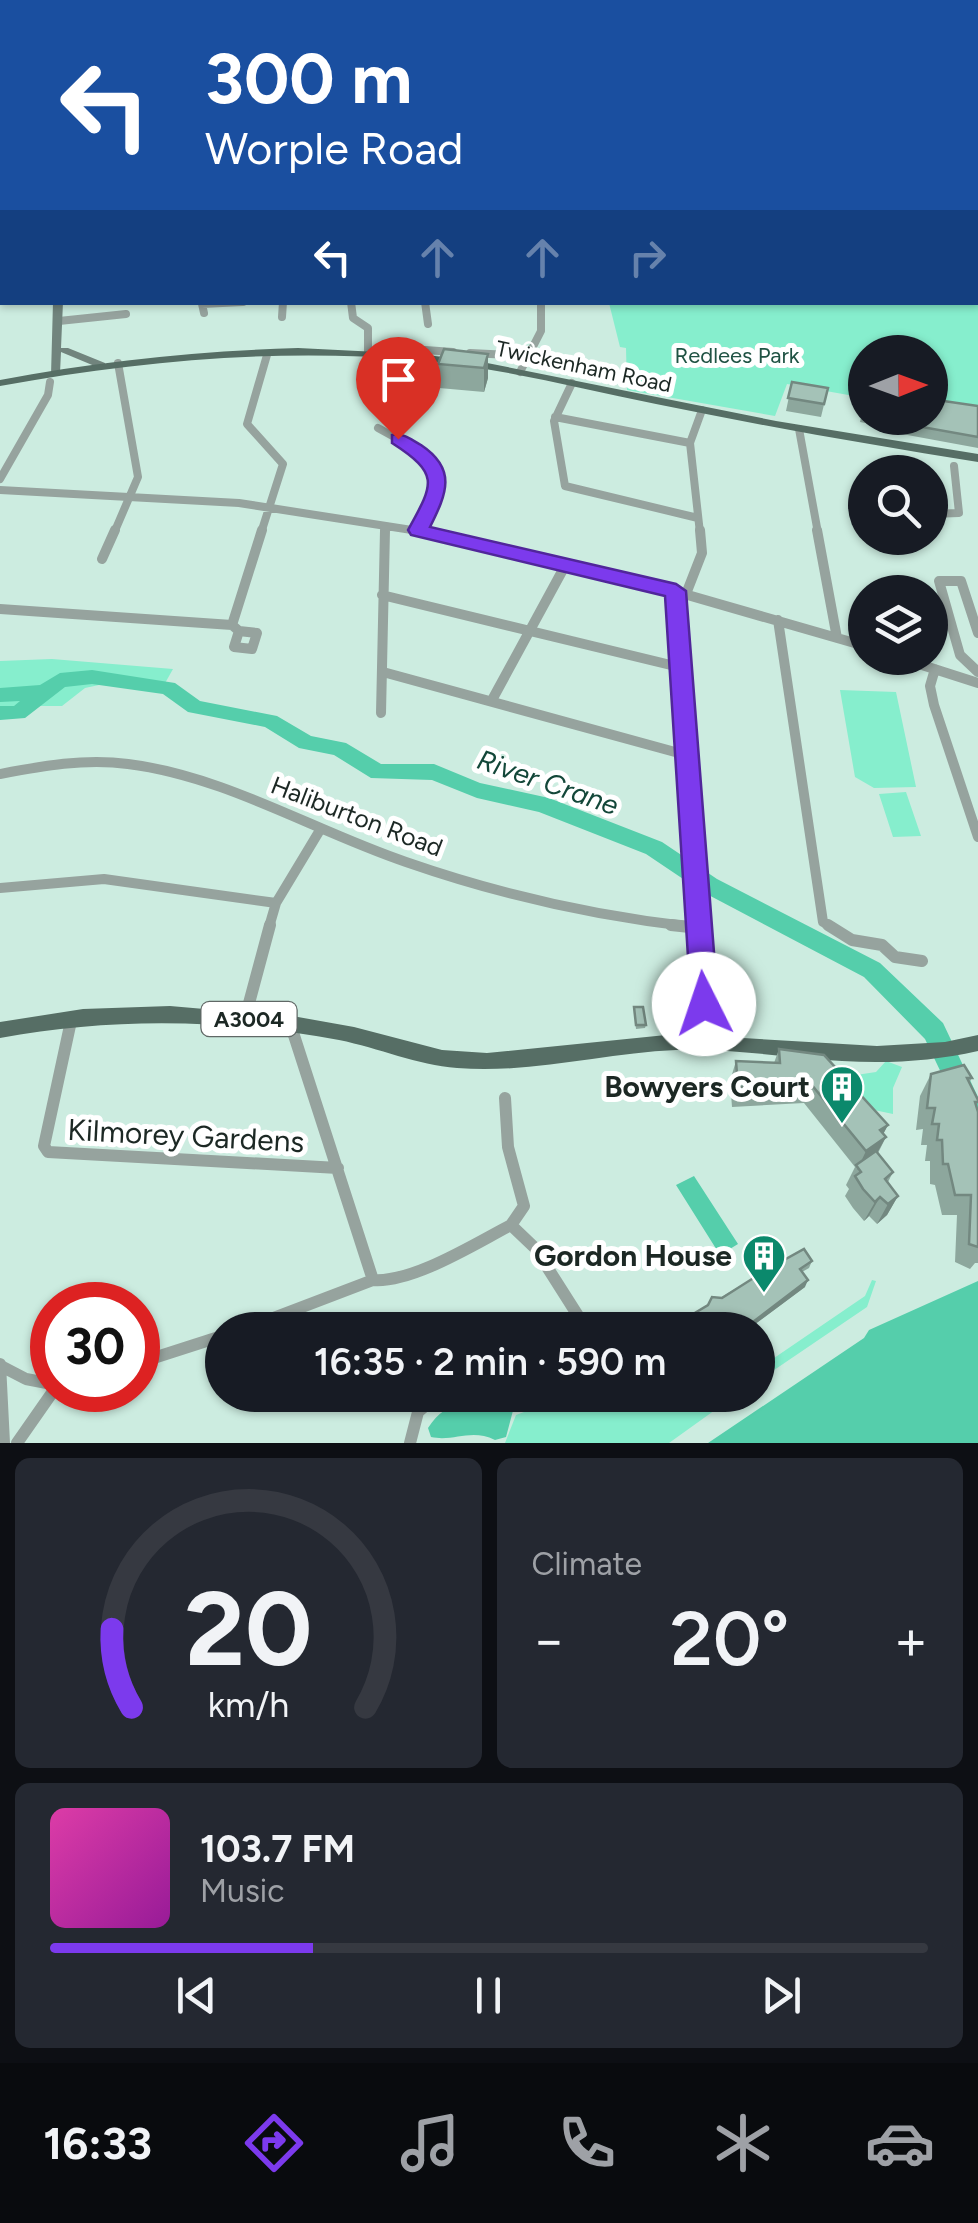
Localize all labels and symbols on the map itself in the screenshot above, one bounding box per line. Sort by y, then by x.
street label: Twickenham Road [493,335,674,398]
north arrow [848,335,948,435]
pin [356,337,441,440]
park label: Redlees Park [674,342,800,369]
water label: River Crane [473,742,623,822]
street label: Haliburton Road [267,769,447,863]
position arrow [652,952,756,1056]
road number: A3004 [202,1002,296,1036]
building icon: Bowyers Court [819,1064,865,1125]
place label: Bowyers Court [604,1068,810,1105]
street label: Kilmorey Gardens [67,1111,305,1160]
building icon: Gordon House [741,1233,787,1294]
place label: Gordon House [534,1237,732,1274]
speed limit sign: 30 [30,1282,160,1412]

